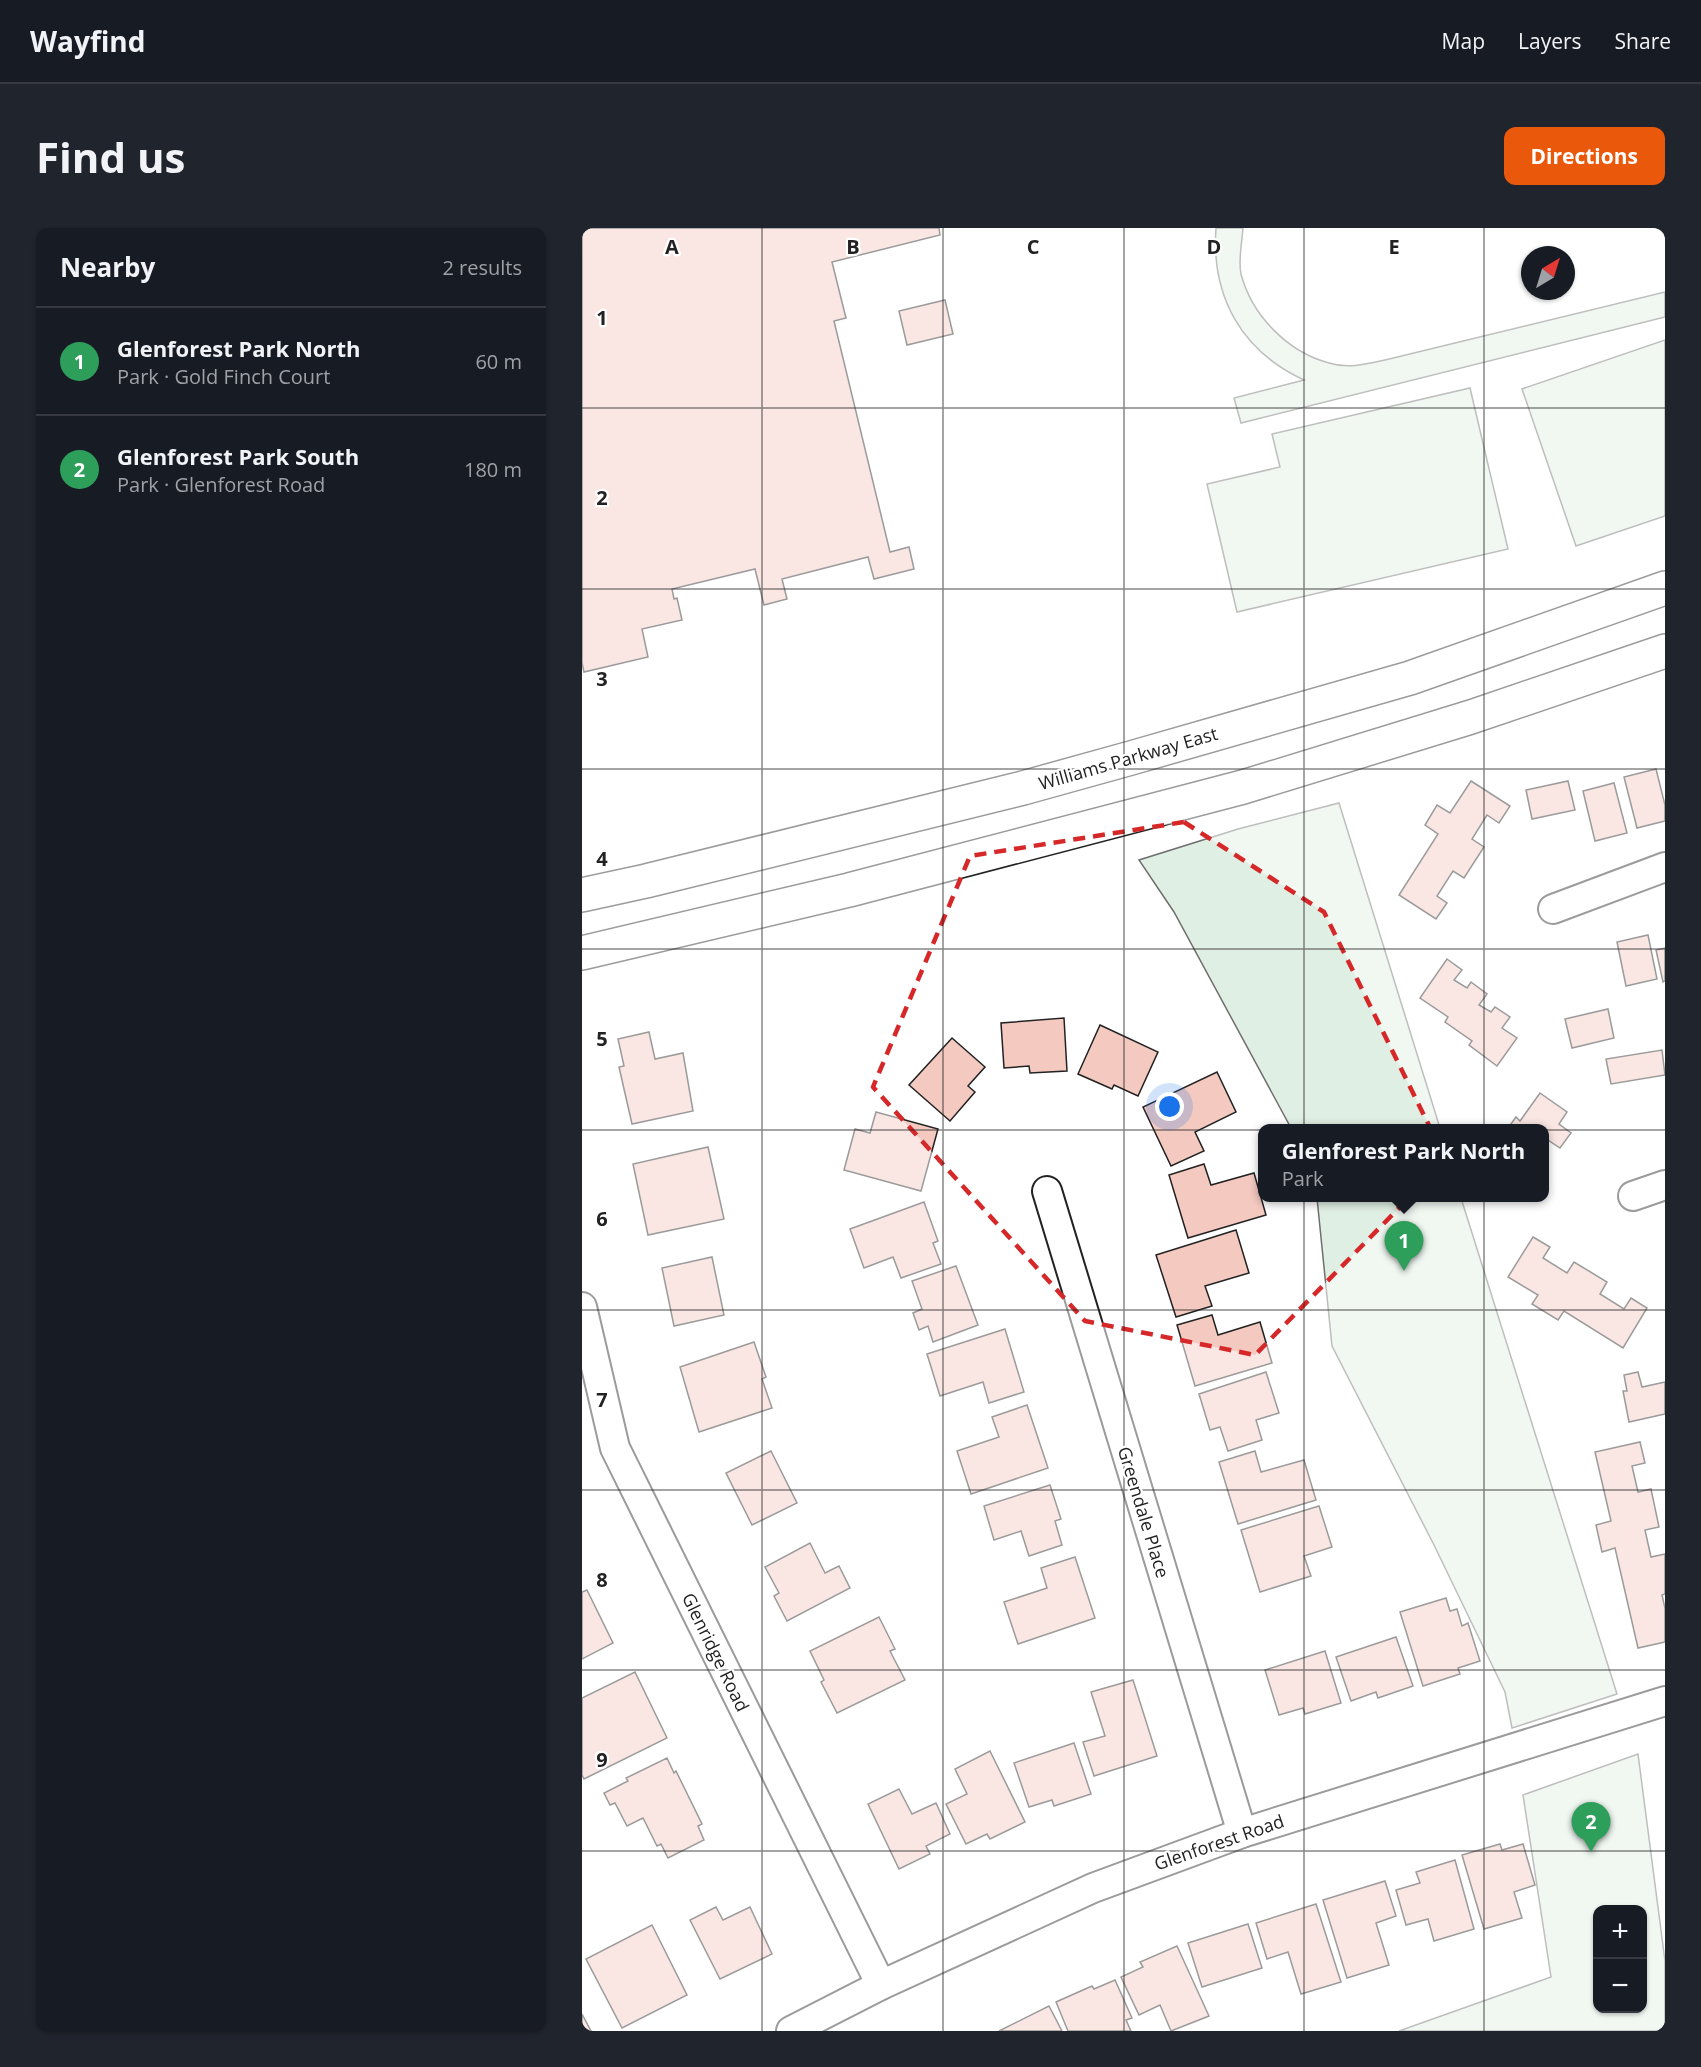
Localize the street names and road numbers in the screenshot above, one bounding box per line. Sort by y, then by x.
street label: Williams Parkway East [1036,721,1220,795]
street label: Greendale Place [1113,1443,1175,1581]
street label: Glenridge Road [677,1589,755,1715]
street label: Glenforest Road [1151,1809,1287,1875]

